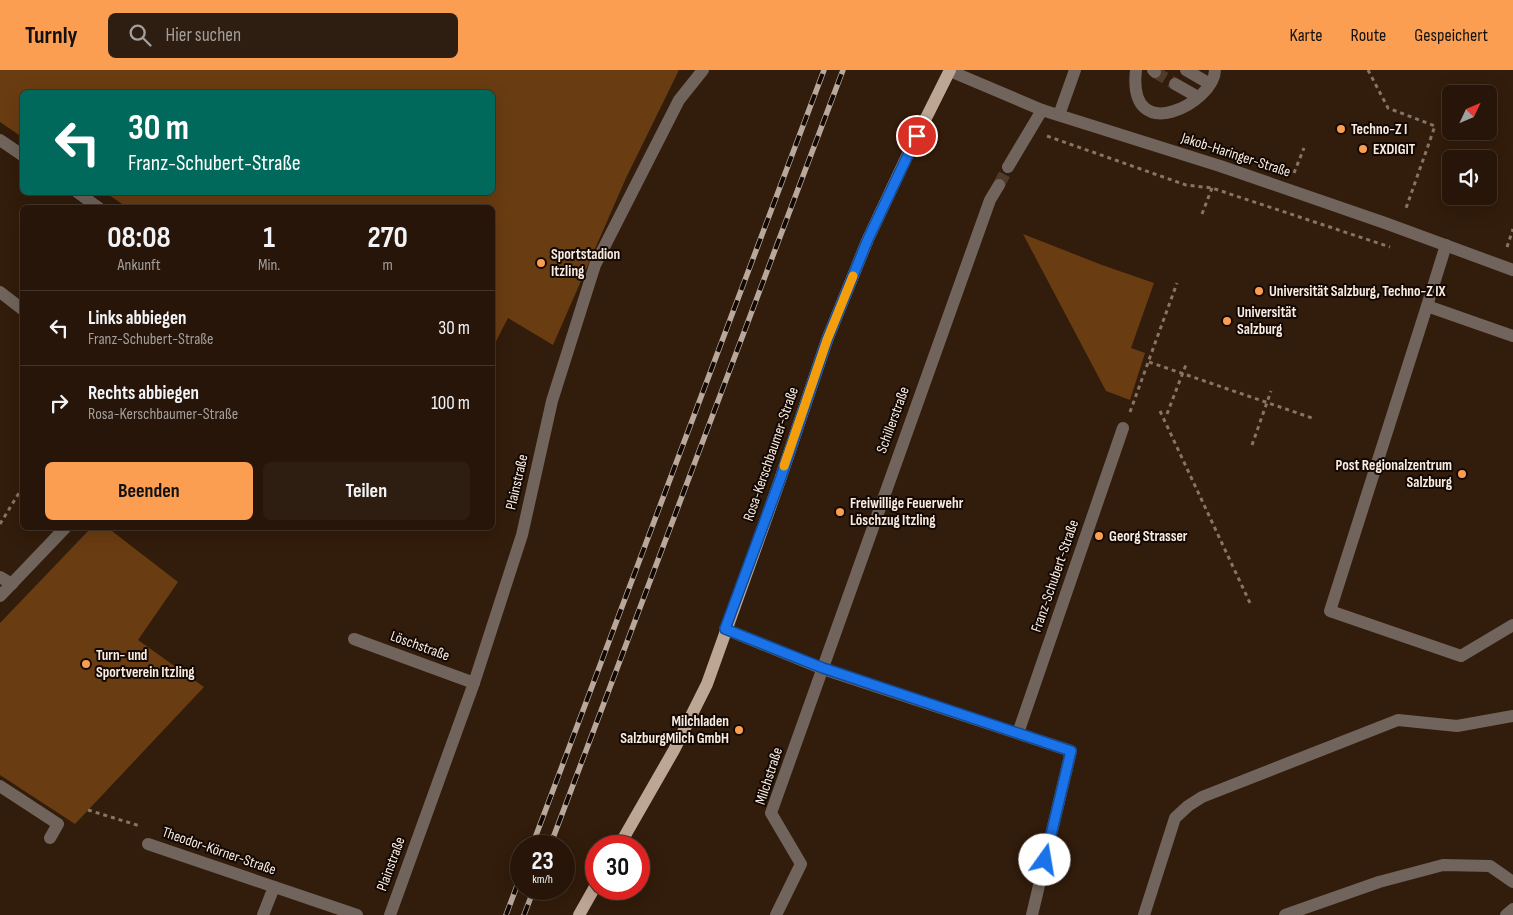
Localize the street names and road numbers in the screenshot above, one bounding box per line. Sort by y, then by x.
street label: Jakob-Haringer-Straße [1178,128,1293,182]
street label: Rosa-Kerschbaumer-Straße [739,384,803,524]
street label: Schillerstraße [872,384,914,456]
street label: Plainstraße [501,452,533,512]
street label: Franz-Schubert-Straße [1027,517,1083,635]
street label: Löschstraße [388,627,452,665]
street label: Milchstraße [751,745,787,807]
street label: Theodor-Körner-Straße [160,823,278,879]
street label: Plainstraße [372,834,410,894]

